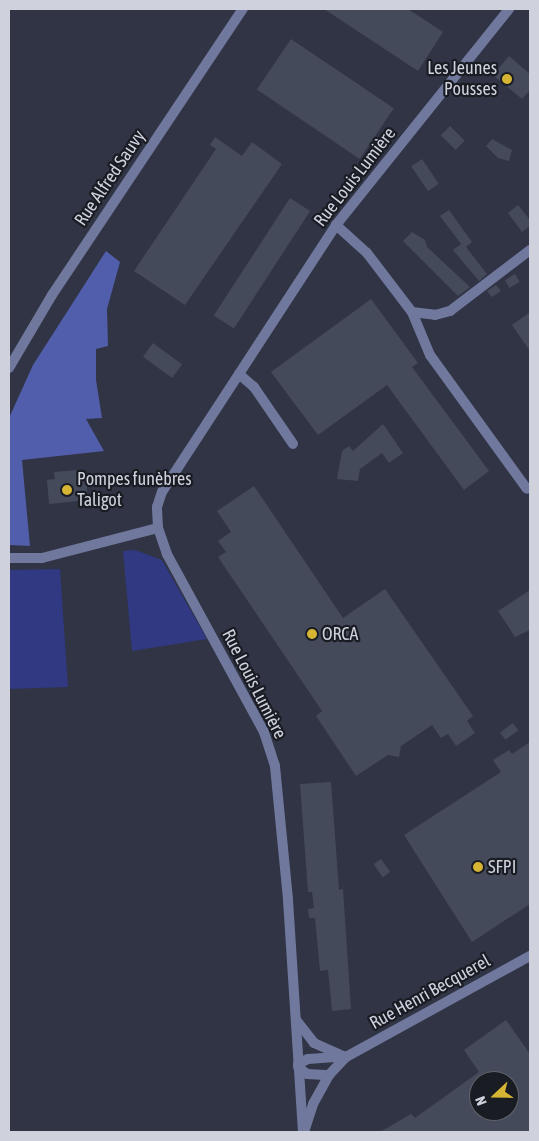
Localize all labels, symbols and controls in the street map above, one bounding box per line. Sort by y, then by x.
place label: Les Jeunes Pousses [427,58,497,100]
marker: Les Jeunes Pousses [501,73,513,85]
street label: Rue Louis Lumière [310,123,400,231]
street label: Rue Alfred Sauvy [70,126,150,230]
place label: Pompes funèbres Taligot [77,469,192,512]
marker: Pompes funèbres Taligot [61,484,73,496]
place label: ORCA [322,623,358,645]
street label: Rue Louis Lumière [217,626,291,742]
marker: ORCA [306,628,318,640]
place label: SFPI [488,856,516,878]
marker: SFPI [472,861,484,873]
street label: Rue Henri Becquerel [366,950,494,1034]
north arrow [469,1071,519,1121]
text: N [472,1094,490,1108]

